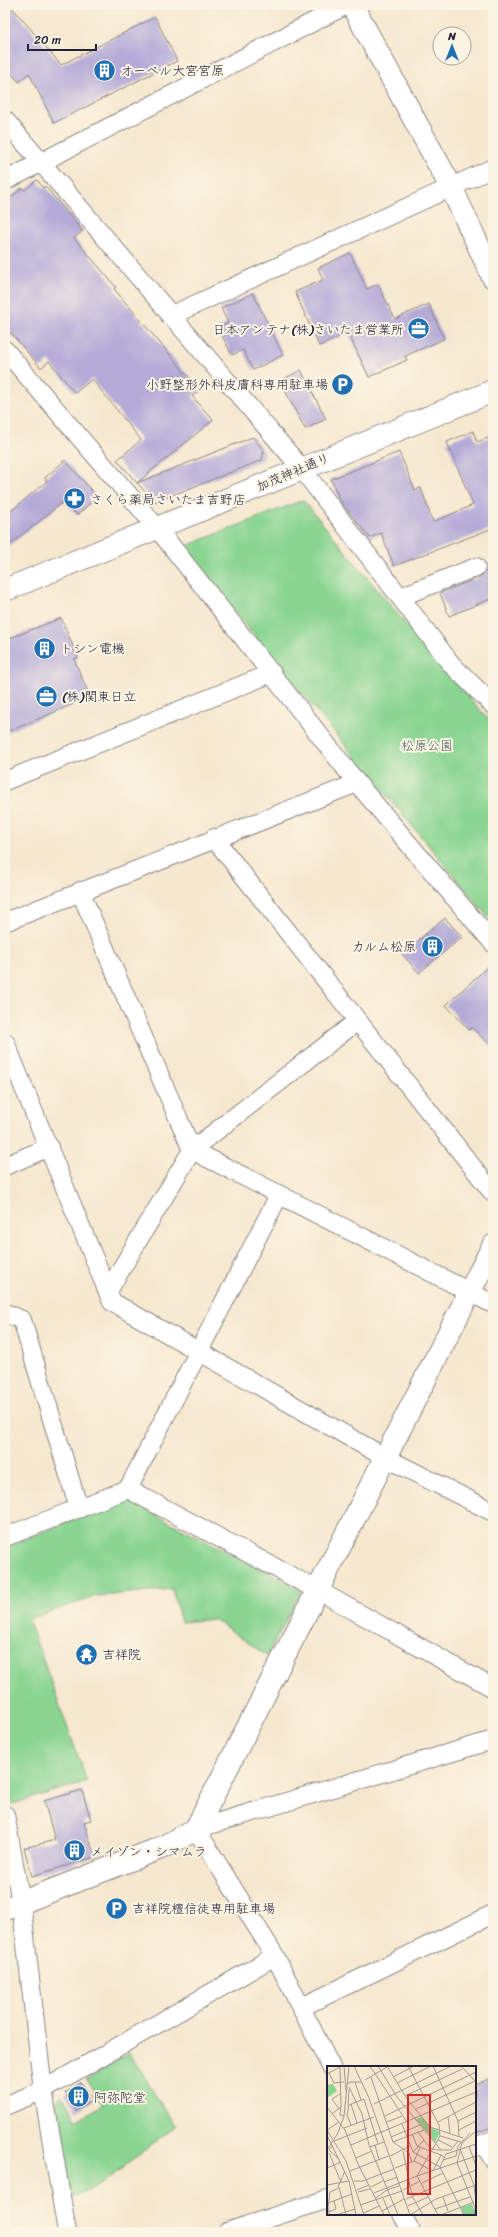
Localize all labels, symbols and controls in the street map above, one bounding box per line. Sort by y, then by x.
scale bar [28,26,96,52]
north arrow [432,26,472,66]
text: N [447,27,456,46]
text: 20 m [34,29,61,51]
building icon: オーベル大宮宮原 [92,57,118,83]
place label: オーベル大宮宮原 [120,59,224,82]
office icon: 日本アンテナ(株)さいたま営業所 [406,316,432,342]
place label: 日本アンテナ(株)さいたま営業所 [213,318,404,341]
parking icon: 小野整形外科皮膚科専用駐車場 [330,371,356,397]
place label: 小野整形外科皮膚科専用駐車場 [146,373,328,396]
street label: 加茂神社通り [253,446,333,498]
pharmacy icon: さくら薬局さいたま吉野店 [62,486,88,512]
place label: さくら薬局さいたま吉野店 [90,488,245,511]
building icon: トシン電機 [31,635,57,661]
place label: トシン電機 [60,637,125,660]
office icon: (株)関東日立 [34,683,60,709]
place label: (株)関東日立 [62,685,136,708]
park label: 松原公園 [401,734,453,757]
building icon: カルム松原 [419,933,445,959]
place label: カルム松原 [352,935,416,958]
temple icon: 吉祥院 [74,1641,100,1667]
place label: 吉祥院 [102,1643,141,1666]
building icon: メイゾン・シマムラ [62,1838,88,1864]
place label: メイゾン・シマムラ [90,1840,207,1863]
parking icon: 吉祥院檀信徒専用駐車場 [103,1895,129,1921]
place label: 吉祥院檀信徒専用駐車場 [132,1897,275,1920]
inset map [327,2066,476,2215]
building icon: 阿弥陀堂 [66,2084,92,2110]
place label: 阿弥陀堂 [94,2086,146,2109]

